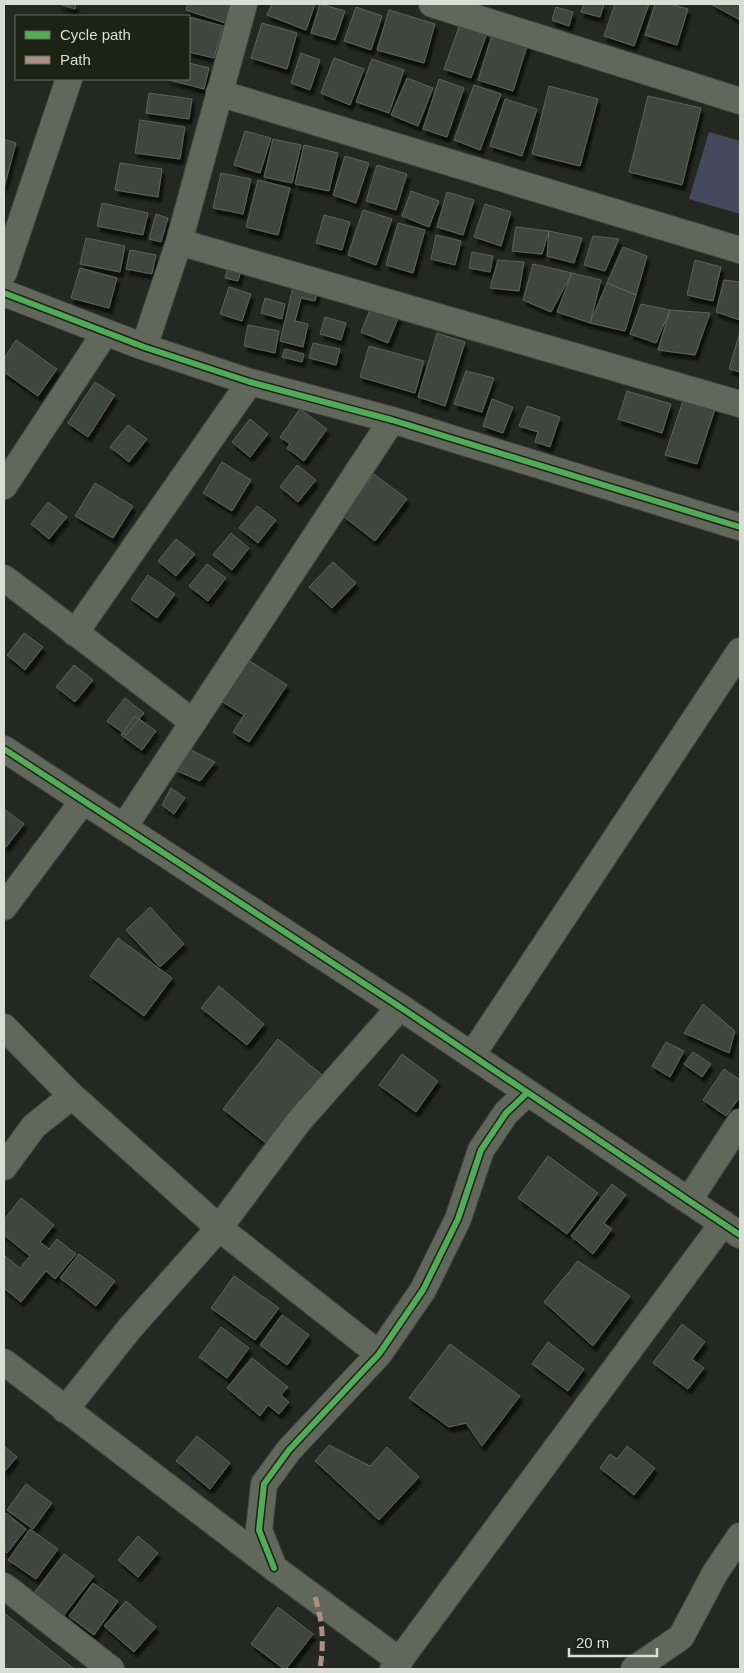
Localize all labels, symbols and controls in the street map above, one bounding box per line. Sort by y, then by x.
legend [15,15,190,80]
text: Cycle path [60,26,131,43]
text: Path [60,51,91,68]
scale bar [569,1626,656,1658]
text: 20 m [576,1634,609,1651]

